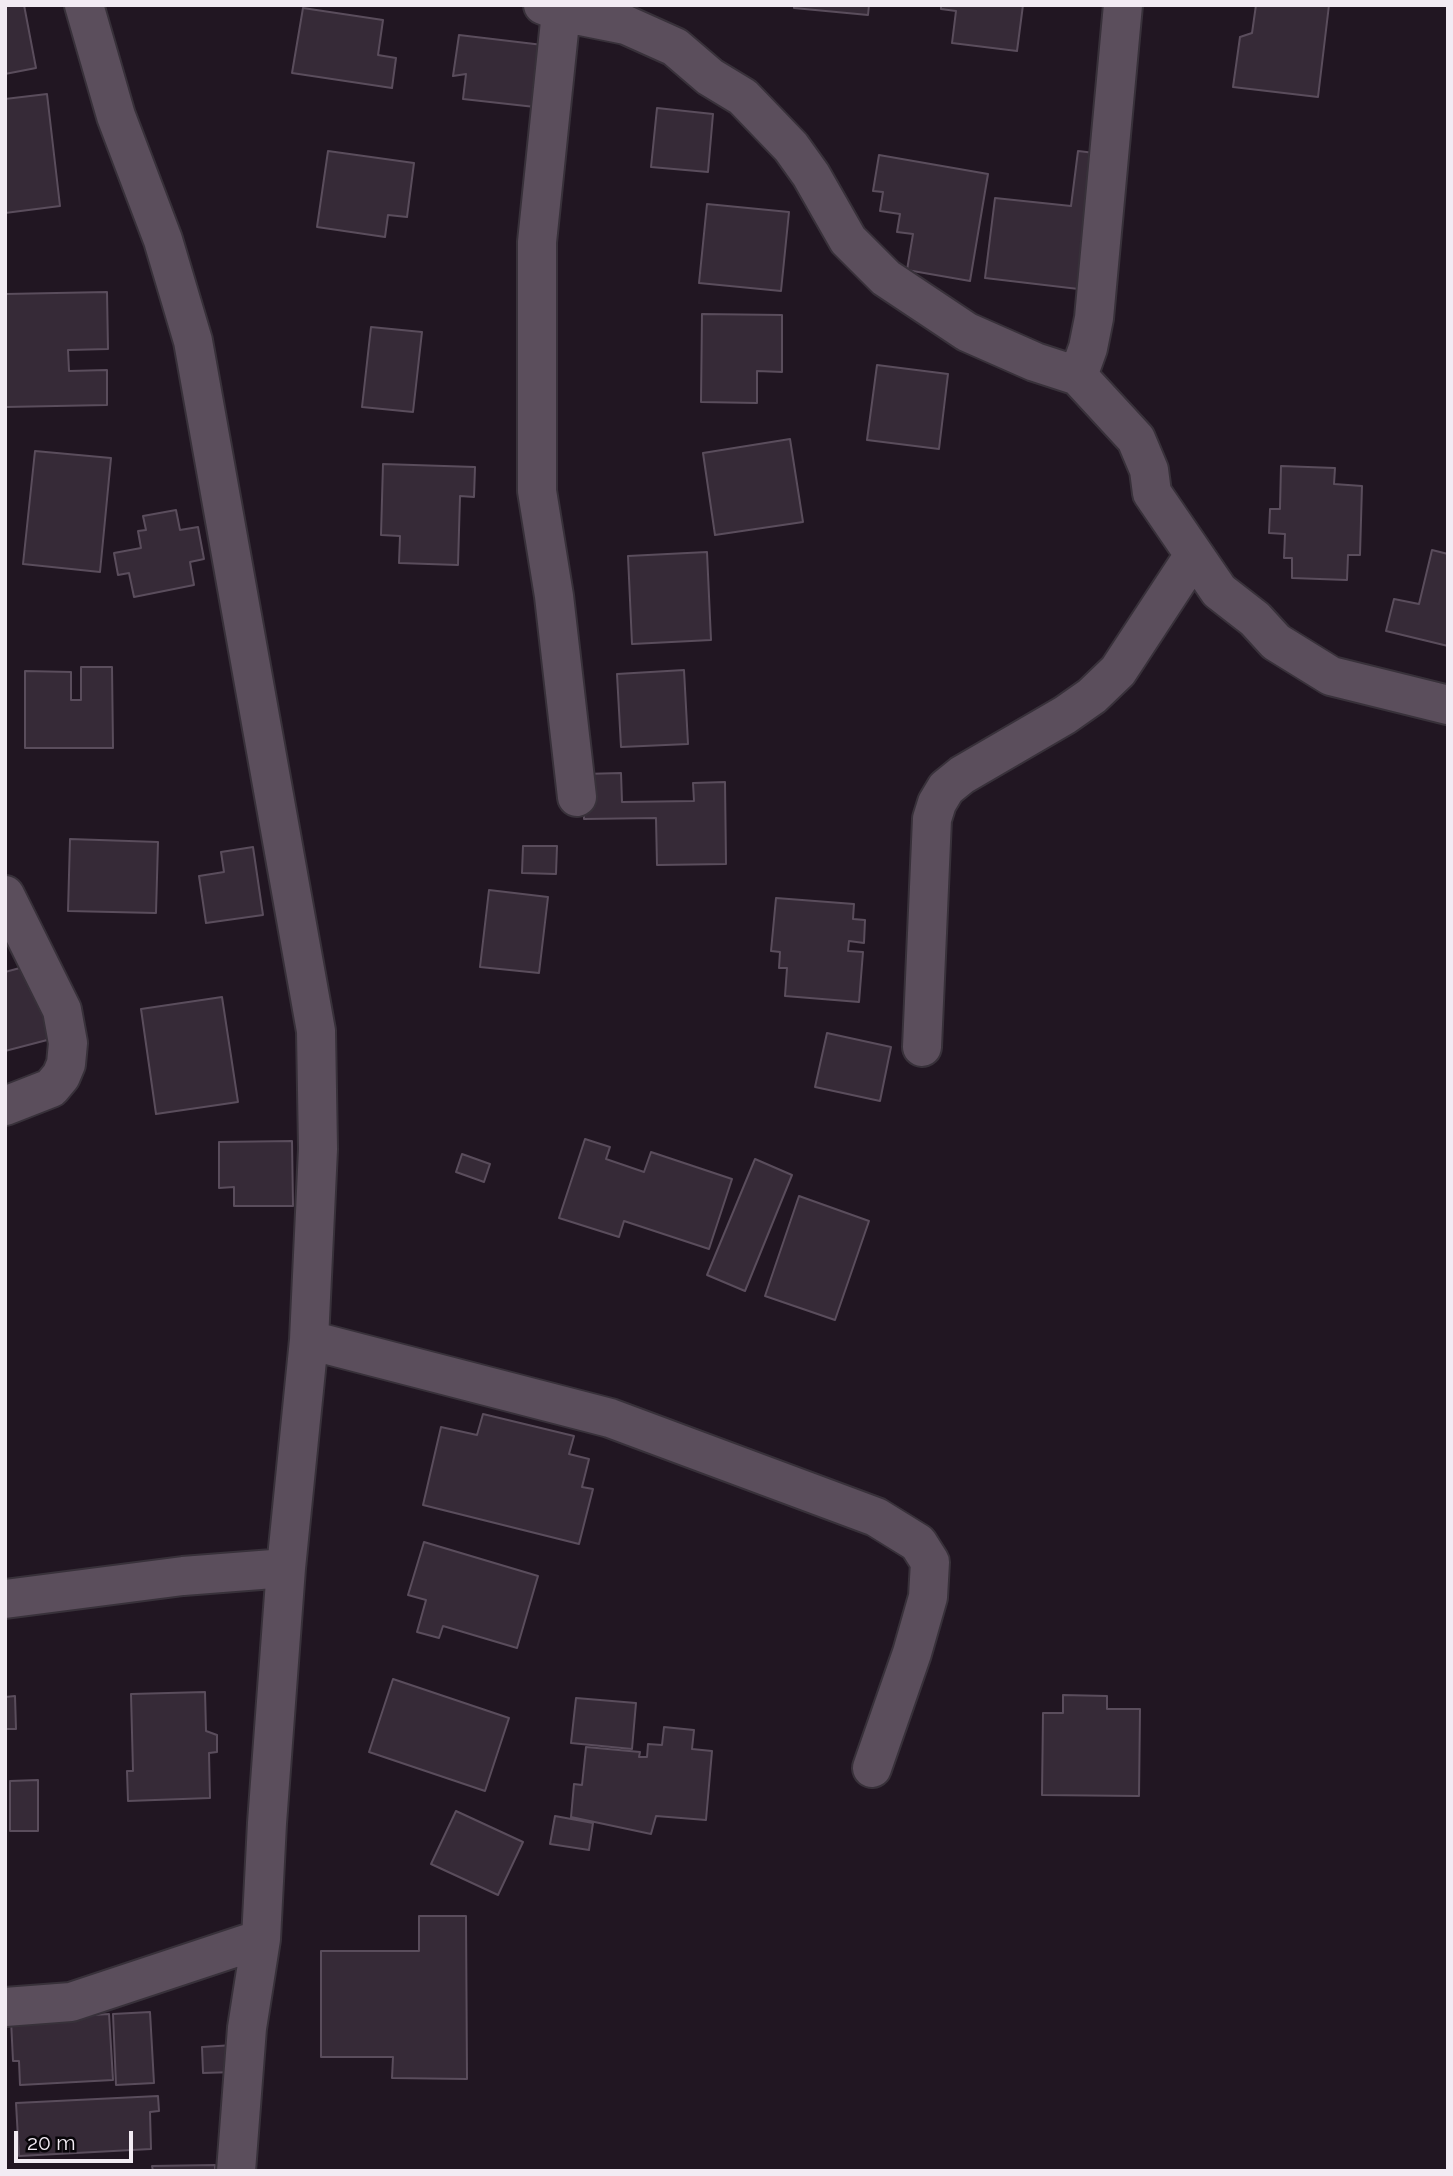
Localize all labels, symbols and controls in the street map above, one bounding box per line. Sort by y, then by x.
scale bar [18,2116,136,2160]
text: 20 m [27,2130,75,2155]

